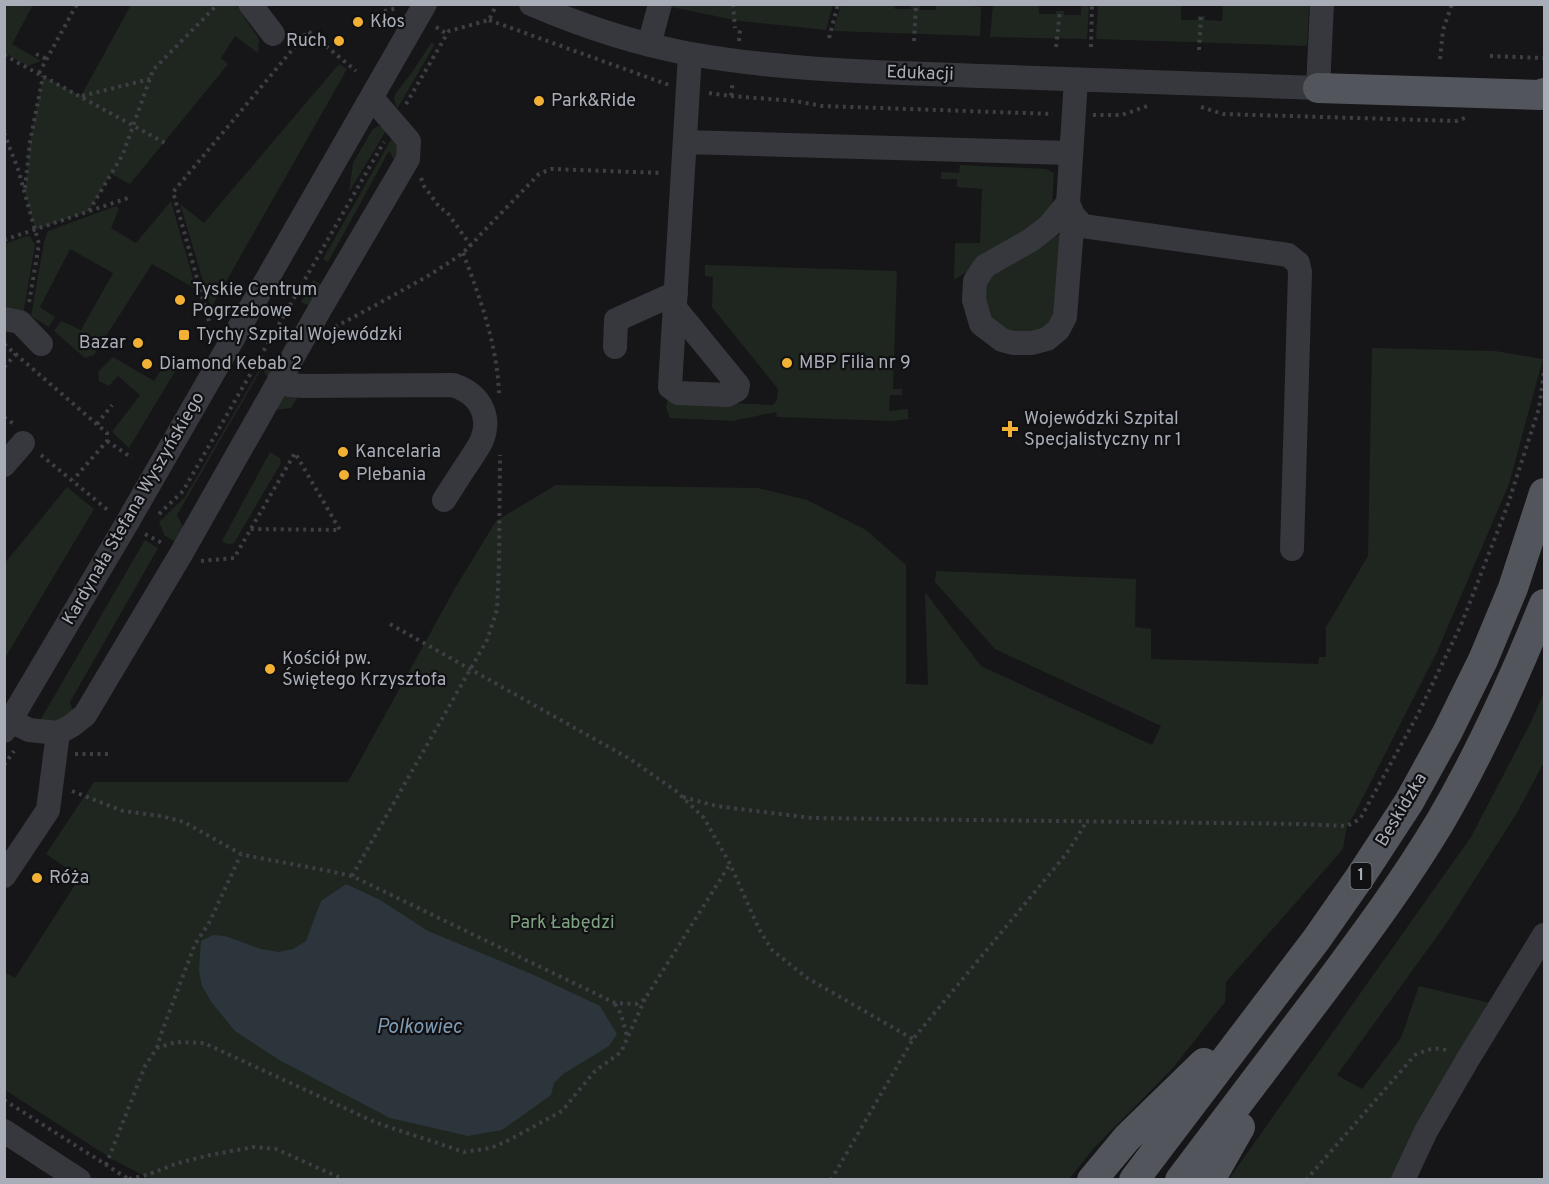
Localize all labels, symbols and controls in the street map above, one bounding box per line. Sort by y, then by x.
place label: Kłos [370,11,405,34]
marker: Kłos [351,15,365,29]
place label: Ruch [286,30,327,53]
marker: Ruch [332,34,346,48]
street label: Edukacji [886,61,954,87]
place label: Park&Ride [551,90,636,113]
marker: Park&Ride [532,94,546,108]
place label: Tyskie Centrum Pogrzebowe [192,279,317,323]
marker: Tyskie Centrum Pogrzebowe [173,293,187,307]
place label: Tychy Szpital Wojewódzki [196,324,402,347]
marker: Tychy Szpital Wojewódzki [177,328,191,342]
place label: Bazar [79,332,126,355]
marker: Bazar [131,336,145,350]
place label: MBP Filia nr 9 [799,352,911,375]
place label: Diamond Kebab 2 [159,353,302,376]
marker: MBP Filia nr 9 [780,356,794,370]
marker: Diamond Kebab 2 [140,357,154,371]
street label: Kardynała Stefana Wyszyńskiego [58,388,210,630]
place label: Wojewódzki Szpital Specjalistyczny nr 1 [1024,408,1182,452]
marker: Wojewódzki Szpital Specjalistyczny nr 1 [1001,420,1019,438]
place label: Kancelaria [355,441,441,464]
marker: Kancelaria [336,445,350,459]
place label: Plebania [356,464,426,487]
marker: Plebania [337,468,351,482]
place label: Kościół pw. Świętego Krzysztofa [282,648,446,692]
marker: Kościół pw. Świętego Krzysztofa [263,662,277,676]
street label: Beskidzka [1371,769,1433,851]
road number: 1 [1350,863,1372,889]
place label: Róża [49,867,89,890]
marker: Róża [30,871,44,885]
park label: Park Łabędzi [509,912,615,935]
water label: Polkowiec [376,1015,462,1041]

